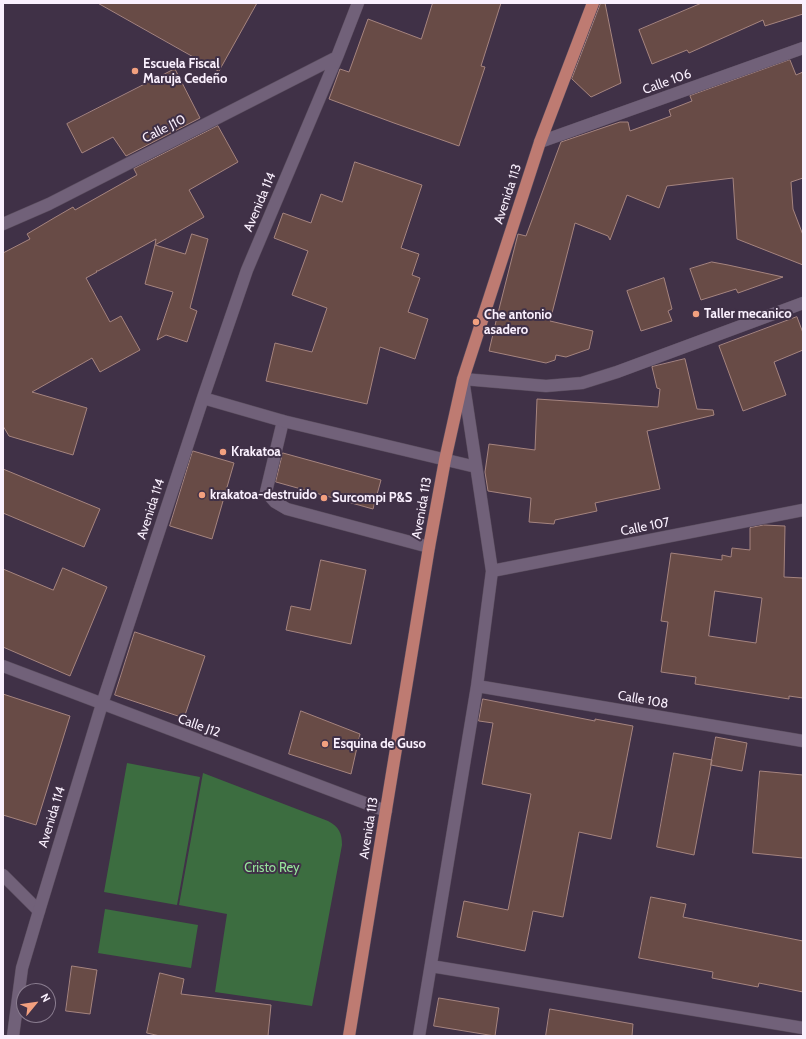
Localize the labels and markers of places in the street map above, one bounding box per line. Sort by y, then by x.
place label: Escuela Fiscal Maruja Cedeño [143,56,227,87]
marker: Escuela Fiscal Maruja Cedeño [130,66,140,76]
place label: Taller mecanico [704,306,792,322]
place label: Che antonio asadero [484,307,552,338]
marker: Taller mecanico [691,309,701,319]
marker: Che antonio asadero [471,317,481,327]
place label: Krakatoa [231,444,281,460]
marker: Krakatoa [218,447,228,457]
place label: krakatoa-destruido [210,487,317,503]
marker: krakatoa-destruido [197,490,207,500]
place label: Surcompi P&S [332,490,412,506]
marker: Surcompi P&S [319,493,329,503]
place label: Esquina de Guso [333,736,426,752]
marker: Esquina de Guso [320,739,330,749]

